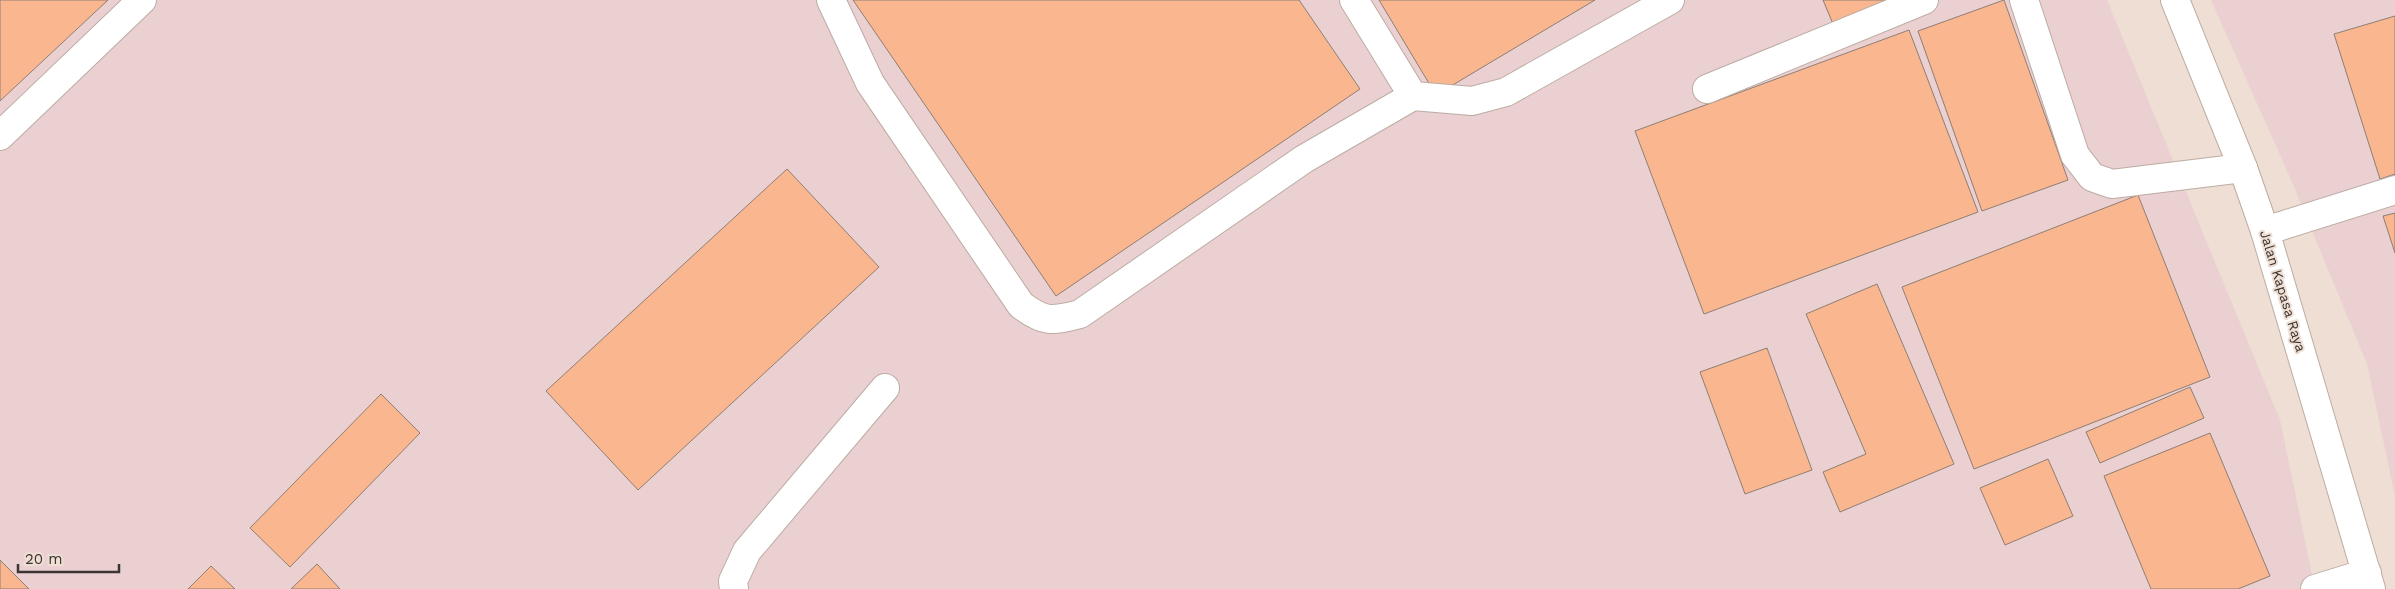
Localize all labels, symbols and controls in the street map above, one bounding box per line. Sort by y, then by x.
street label: Jalan Kapasa Raya [2257,228,2309,354]
scale bar [18,542,119,574]
text: 20 m [25,550,63,568]

